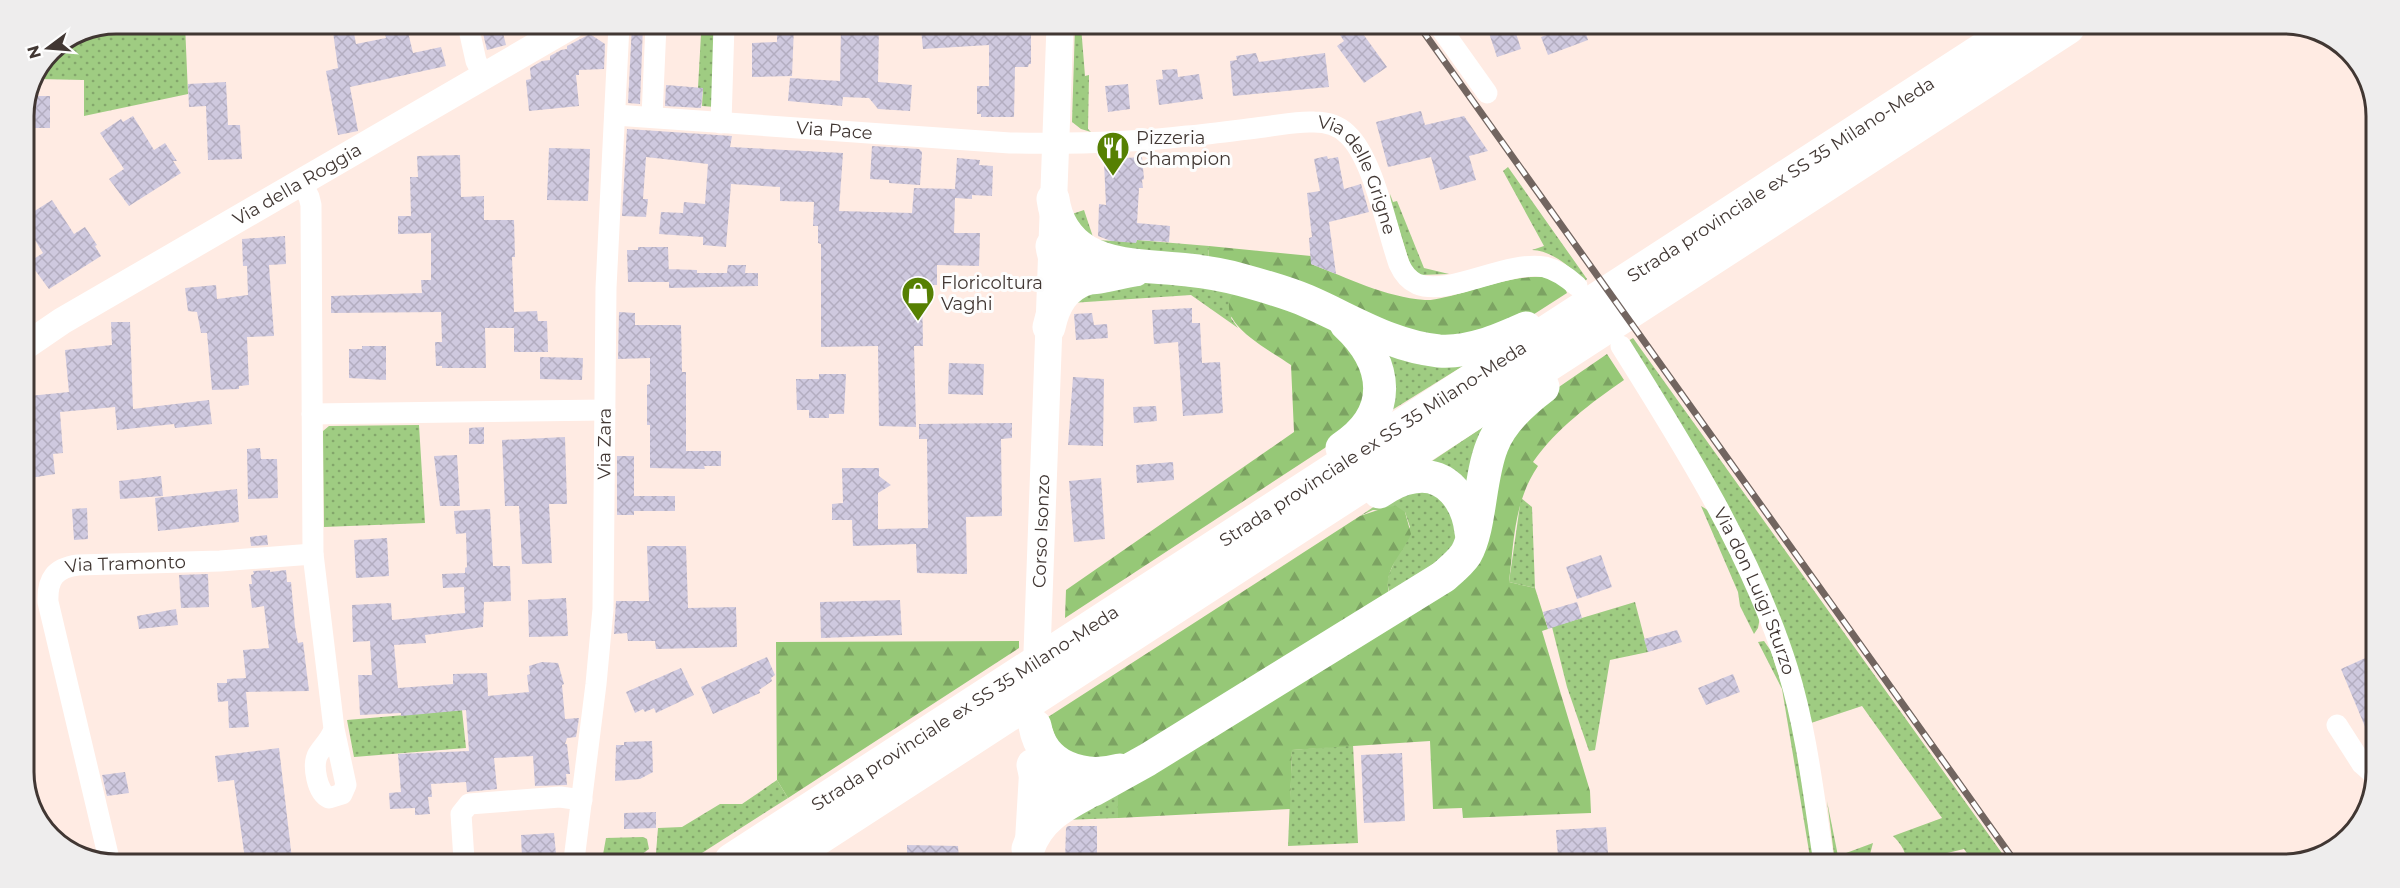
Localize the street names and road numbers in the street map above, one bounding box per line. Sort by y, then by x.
street label: Strada provinciale ex SS 35 Milano-Meda [1623,72,1939,287]
street label: Via delle Grigne [1316,111,1401,237]
street label: Via Pace [795,117,874,144]
street label: Via della Roggia [229,139,365,230]
street label: Strada provinciale ex SS 35 Milano-Meda [1215,336,1531,552]
street label: Via Zara [593,408,616,480]
street label: Corso Isonzo [1028,474,1055,588]
street label: Via don Luigi Sturzo [1709,504,1800,678]
street label: Via Tramonto [63,551,186,578]
street label: Strada provinciale ex SS 35 Milano-Meda [807,601,1123,816]

